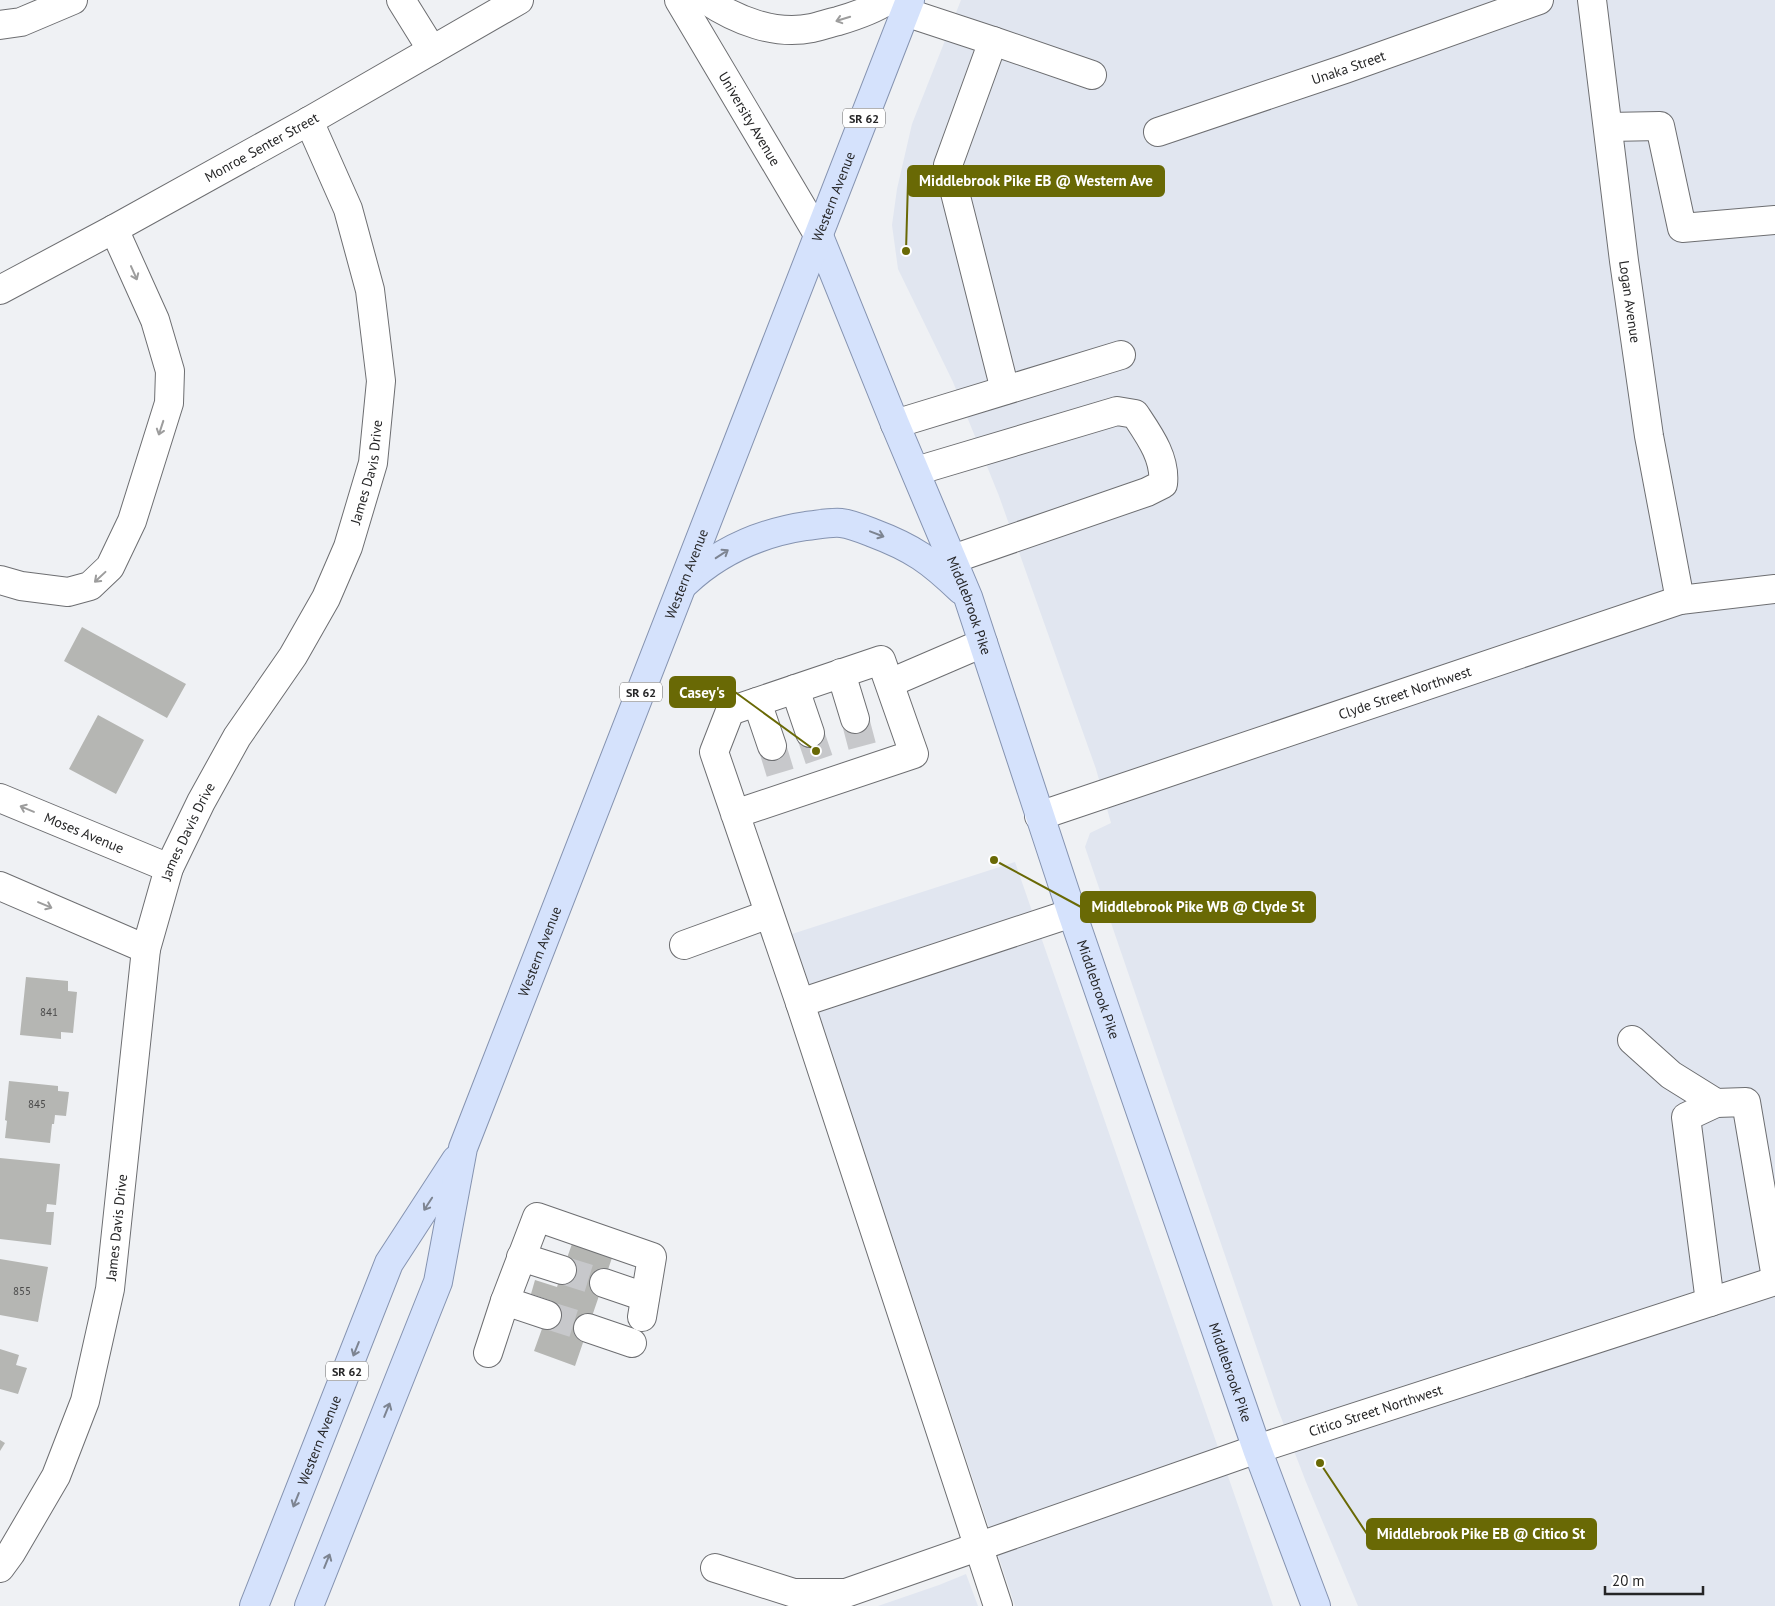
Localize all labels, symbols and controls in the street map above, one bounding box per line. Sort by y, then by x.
one-way arrow [835,14,851,24]
street label: Unaka Street [1309,46,1388,89]
street label: University Avenue [714,68,784,169]
street label: Monroe Senter Street [201,108,322,186]
road number: SR 62 [843,109,885,128]
street label: Western Avenue [808,149,859,244]
callout: Middlebrook Pike EB @ Western Ave [908,166,1164,196]
text: Middlebrook Pike EB @ Western Ave [919,171,1153,190]
street label: Logan Avenue [1615,259,1645,344]
one-way arrow [130,265,139,280]
street label: James Davis Drive [346,419,386,527]
one-way arrow [156,420,166,436]
street label: Western Avenue [661,526,712,622]
one-way arrow [869,530,885,539]
one-way arrow [715,549,729,560]
street label: Middlebrook Pike [943,553,995,657]
one-way arrow [94,571,106,583]
street label: Clyde Street Northwest [1336,662,1474,723]
callout: Casey's [670,677,735,707]
road number: SR 62 [620,682,662,702]
text: Casey's [679,683,725,702]
street label: James Davis Drive [157,779,219,883]
one-way arrow [20,804,35,814]
street label: Moses Avenue [42,808,127,857]
callout: Middlebrook Pike WB @ Clyde St [1081,892,1315,922]
text: Middlebrook Pike WB @ Clyde St [1092,897,1305,916]
one-way arrow [37,901,52,911]
street label: Western Avenue [514,904,565,999]
street label: Middlebrook Pike [1073,937,1124,1041]
house number: 841 [40,1005,58,1019]
house number: 845 [28,1097,46,1111]
street label: James Davis Drive [102,1173,131,1282]
one-way arrow [422,1197,433,1211]
house number: 855 [13,1284,31,1298]
street label: Middlebrook Pike [1205,1320,1256,1424]
one-way arrow [351,1341,360,1356]
road number: SR 62 [326,1362,368,1380]
street label: Citico Street Northwest [1306,1380,1445,1441]
street label: Western Avenue [293,1393,345,1488]
one-way arrow [383,1403,392,1418]
one-way arrow [291,1492,300,1507]
callout: Middlebrook Pike EB @ Citico St [1367,1519,1596,1549]
text: Middlebrook Pike EB @ Citico St [1377,1524,1586,1543]
one-way arrow [323,1554,332,1569]
scale bar [1605,1564,1702,1596]
text: 20 m [1612,1571,1645,1590]

